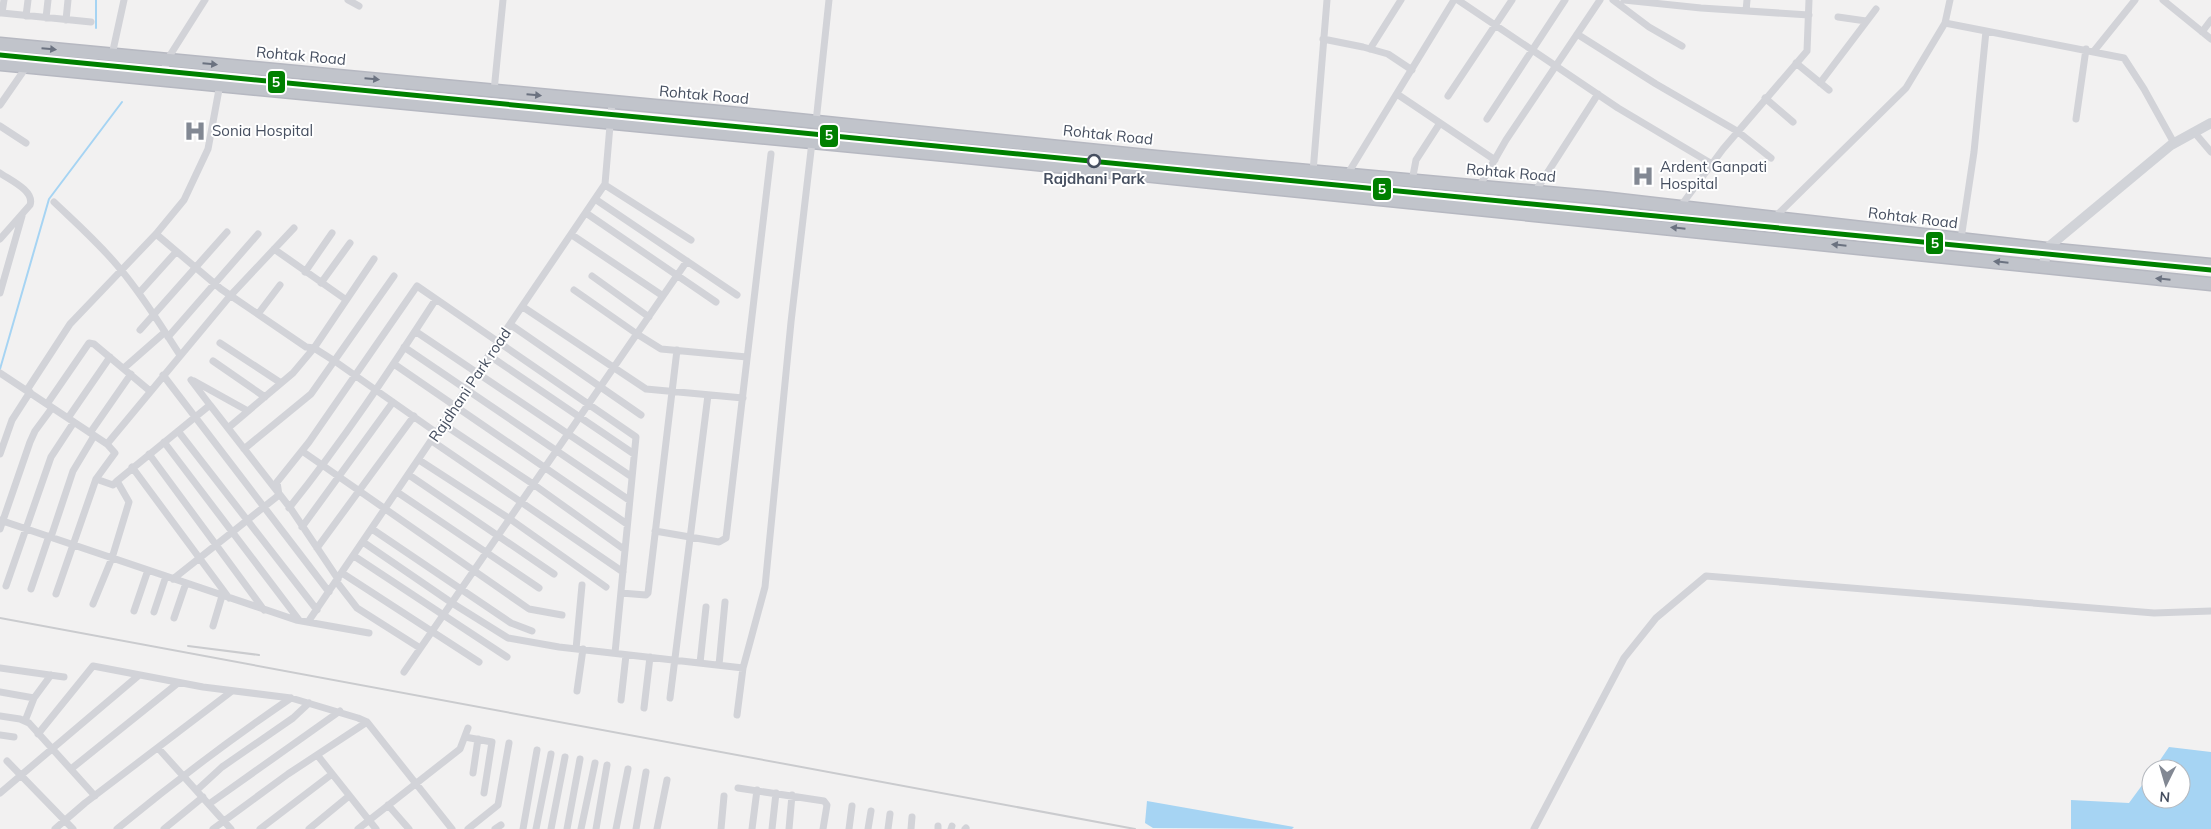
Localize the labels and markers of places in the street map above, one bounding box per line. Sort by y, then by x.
hospital icon: Sonia Hospital [182,118,208,144]
place label: Sonia Hospital [212,121,313,140]
marker: Rajdhani Park [1087,154,1101,168]
place label: Ardent Ganpati Hospital [1660,157,1767,193]
hospital icon: Ardent Ganpati Hospital [1630,163,1656,189]
place label: Rajdhani Park [1043,169,1145,188]

